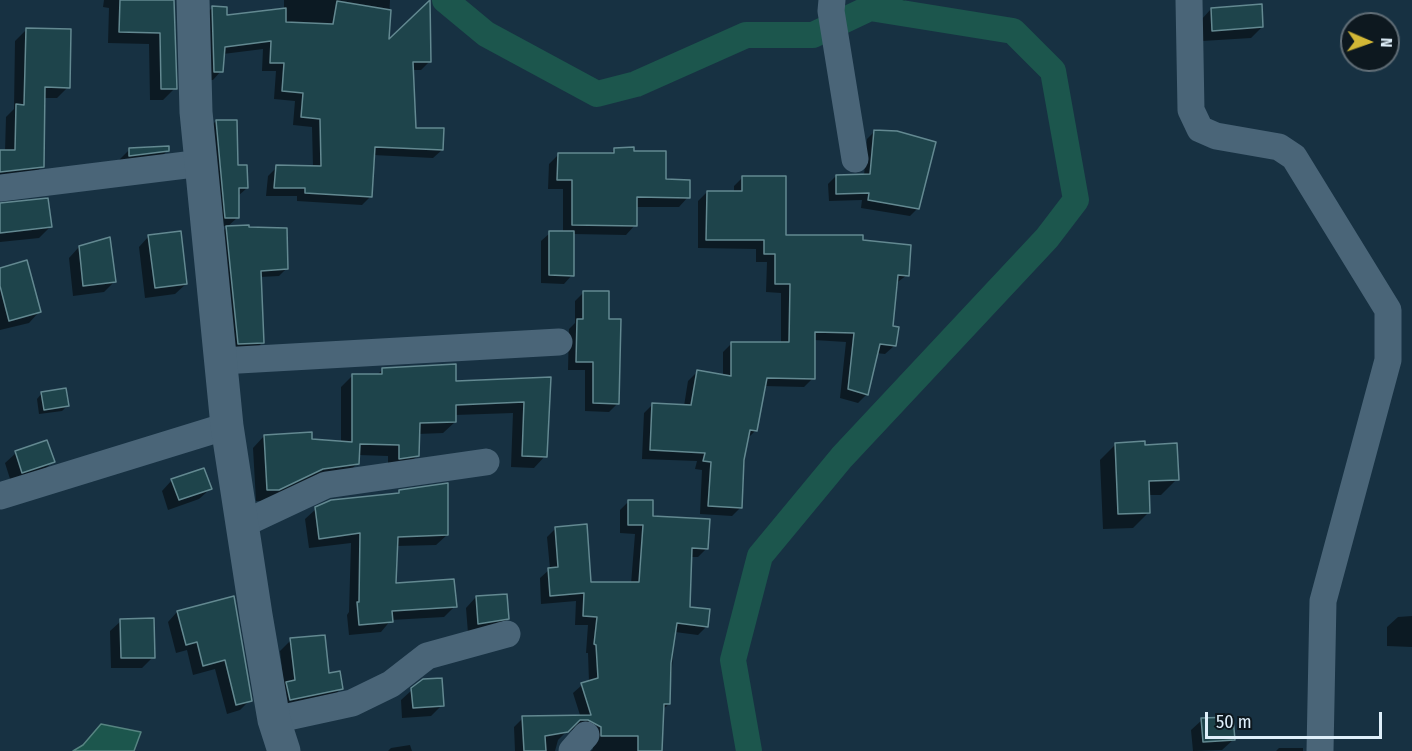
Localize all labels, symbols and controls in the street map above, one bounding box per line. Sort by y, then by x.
north arrow [1340,12,1400,72]
text: N [1377,37,1396,48]
scale bar [1208,700,1385,738]
text: 50 m [1216,711,1252,733]

